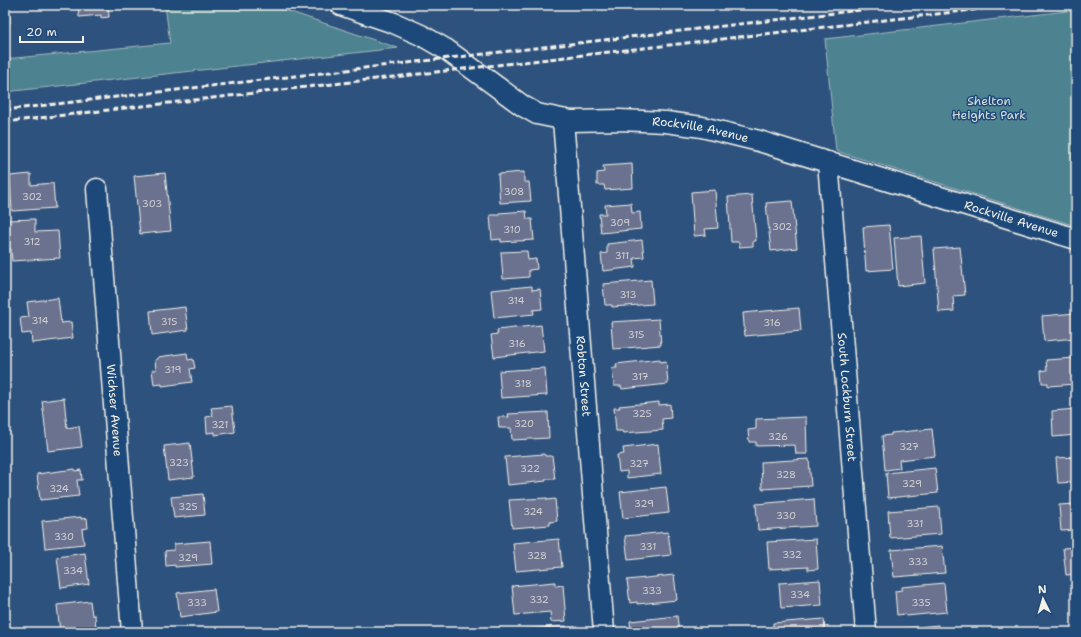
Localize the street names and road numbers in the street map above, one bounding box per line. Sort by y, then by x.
street label: Rockville Avenue [652,113,751,146]
street label: Rockville Avenue [962,197,1061,241]
street label: South Lockburn Street [834,332,860,462]
street label: Robton Street [572,335,595,417]
street label: Wichser Avenue [103,364,126,457]

